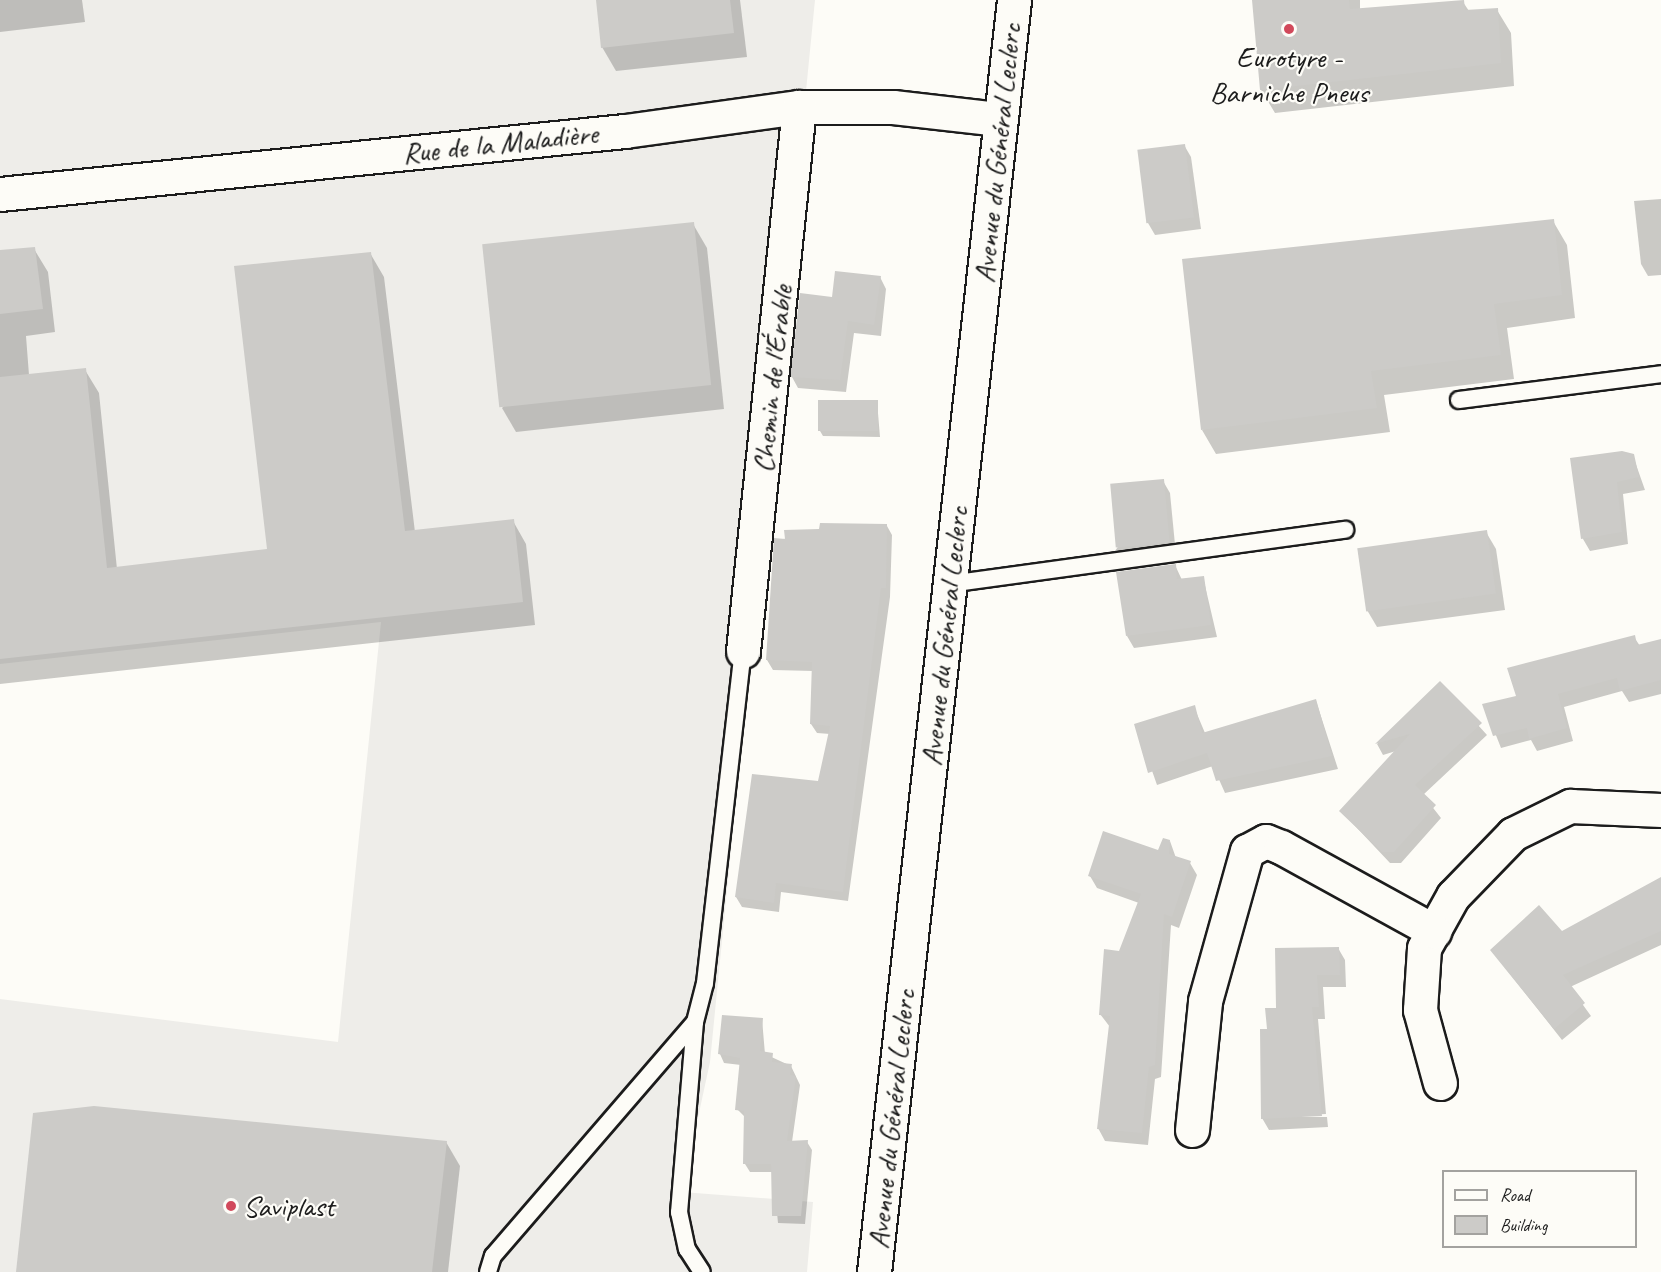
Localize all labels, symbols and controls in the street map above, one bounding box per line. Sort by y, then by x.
street label: Avenue du Général Leclerc [966,22,1028,284]
marker: Eurotyre - Barniche Pneus [1282,22,1296,36]
place label: Eurotyre - Barniche Pneus [1210,39,1368,110]
street label: Rue de la Maladière [400,115,600,171]
street label: Chemin de l'Érable [744,284,800,474]
street label: Avenue du Général Leclerc [913,505,975,767]
street label: Avenue du Général Leclerc [860,988,922,1250]
legend [1442,1170,1637,1248]
text: Road [1500,1184,1530,1206]
place label: Saviplast [243,1188,334,1224]
marker: Saviplast [224,1199,238,1213]
text: Building [1500,1214,1547,1236]

